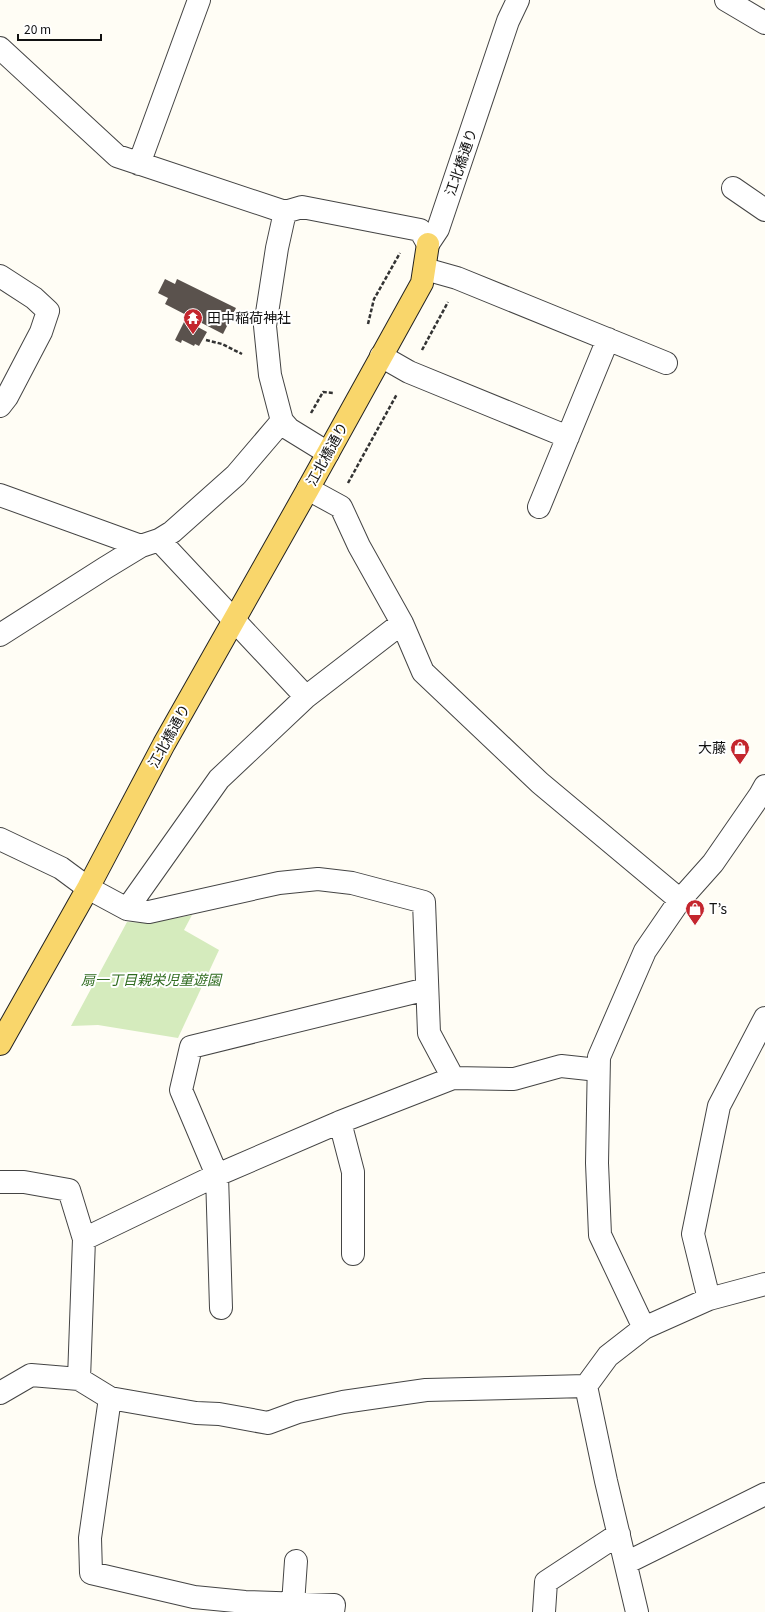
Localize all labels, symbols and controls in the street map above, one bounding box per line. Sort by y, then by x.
scale bar [18,16,101,42]
text: 20 m [24,20,51,37]
street label: 江北橋通り [439,125,481,198]
temple icon: 田中稲荷神社 [182,307,204,335]
place label: 田中稲荷神社 [207,307,291,327]
street label: 江北橋通り [300,418,352,489]
street label: 江北橋通り [142,700,194,771]
place label: 大藤 [698,737,726,757]
shop icon: 大藤 [729,737,751,765]
shop icon: T’s [684,898,706,926]
place label: T’s [709,898,727,918]
park label: 扇一丁目親栄児童遊園 [81,969,223,989]

